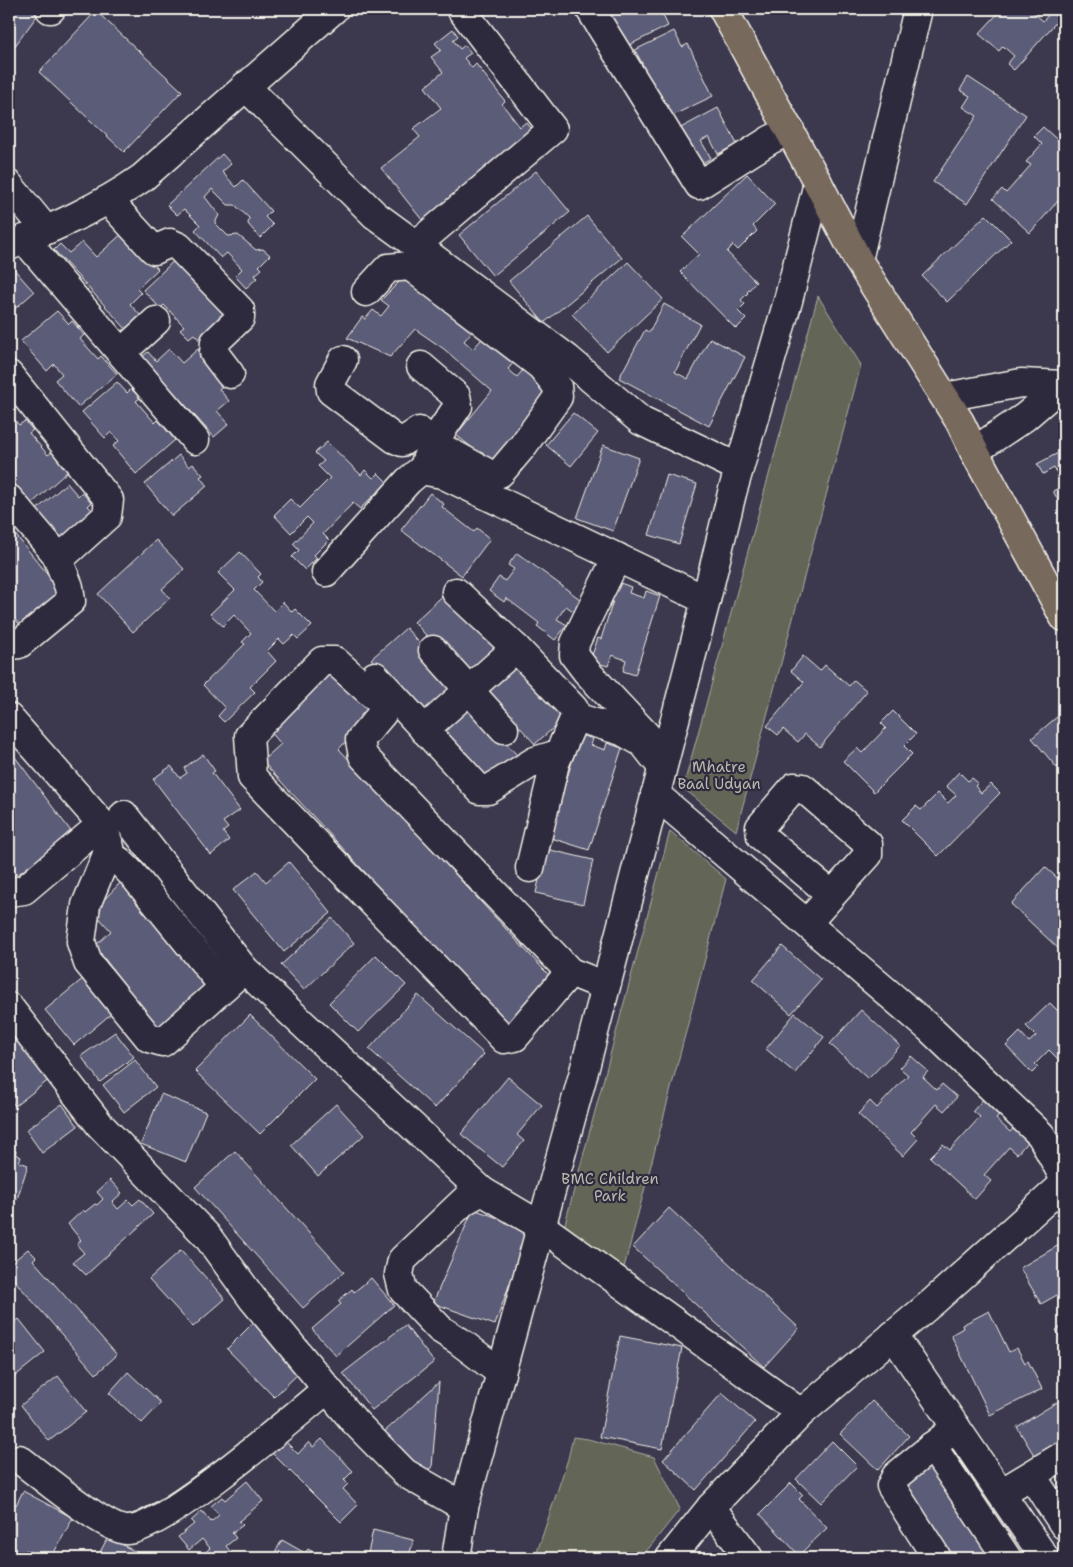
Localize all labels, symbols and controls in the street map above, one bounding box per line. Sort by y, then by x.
park label: Mhatre Baal Udyan [677,757,761,794]
park label: BMC Children Park [561,1169,659,1206]

